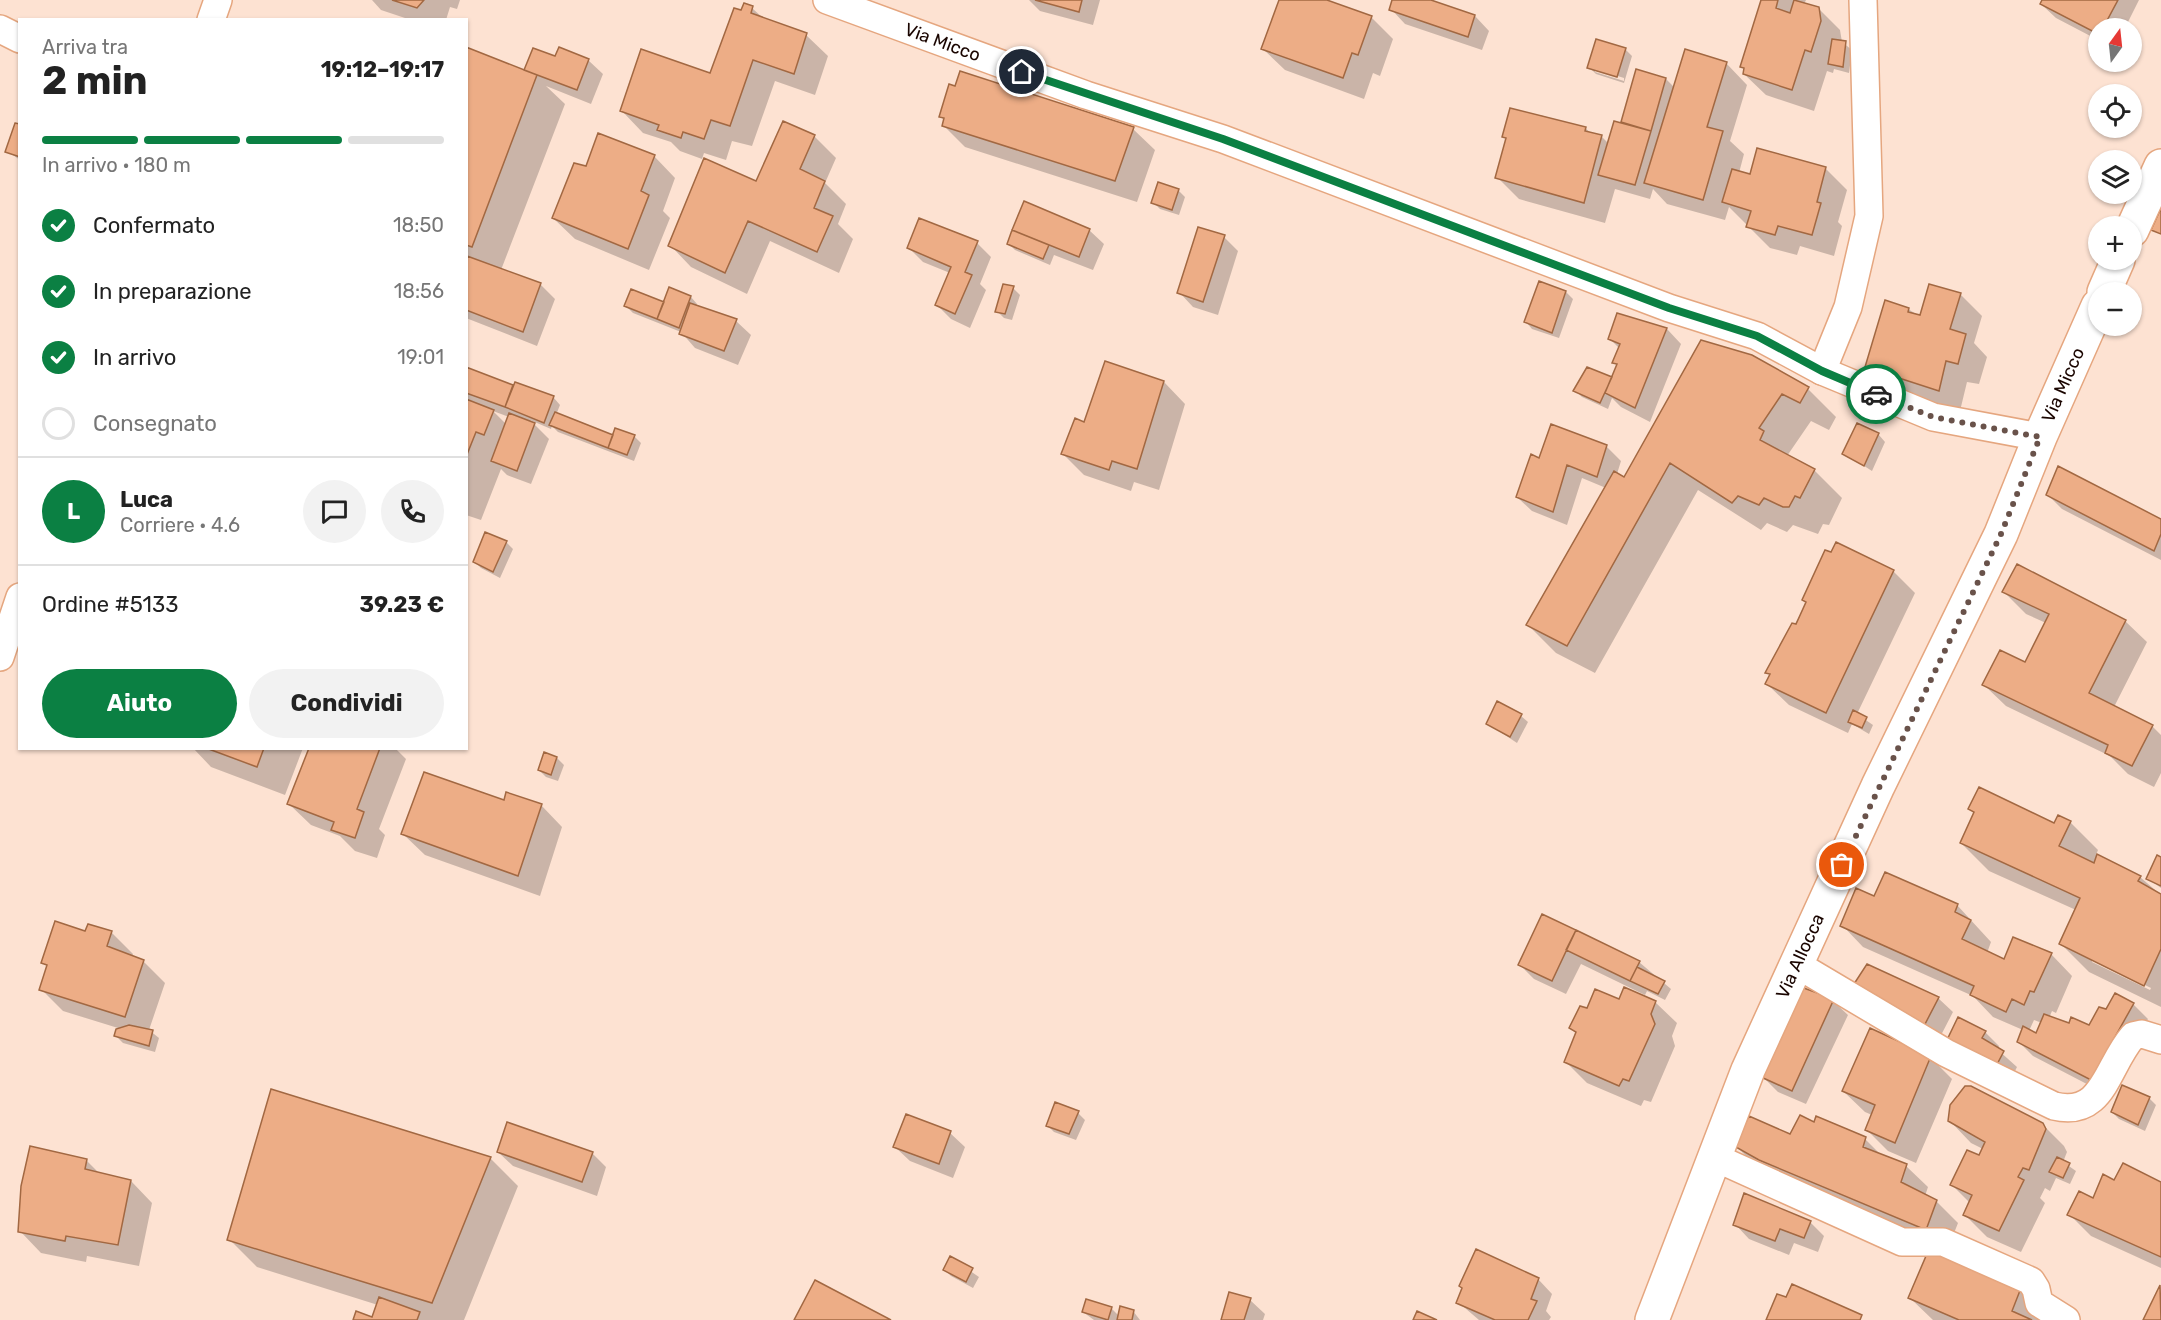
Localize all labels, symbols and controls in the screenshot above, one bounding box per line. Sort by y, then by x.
street label: Via Micco [901,18,984,66]
north arrow [2088,18,2142,72]
map controls [2088,18,2142,336]
text: Arriva tra [42,35,128,59]
pin [996,46,1047,97]
icon: home [1005,55,1038,88]
text: 19:12–19:17 [321,56,444,83]
text: 2 min [42,58,148,104]
button: locate [2088,84,2142,138]
button: layers [2088,150,2142,204]
text: In arrivo · 180 m [42,153,191,177]
icon: check [42,209,75,242]
text: Confermato [93,212,215,239]
text: 18:50 [393,213,444,237]
button: + [2088,216,2142,270]
icon: check [42,275,75,308]
text: In preparazione [93,278,252,305]
text: 18:56 [394,279,444,303]
button: − [2088,282,2142,336]
icon: check [42,341,75,374]
text: In arrivo [93,344,176,371]
street label: Via Micco [2037,344,2089,426]
text: 19:01 [397,345,444,369]
courier [1846,364,1906,424]
icon: car [1860,378,1893,411]
text: Consegnato [93,410,217,437]
button: chat [303,480,366,543]
button: phone [381,480,444,543]
text: Luca [120,486,173,513]
text: L [67,498,80,525]
text: Corriere · 4.6 [120,513,240,537]
text: Ordine #5133 [42,591,178,618]
text: 39.23 € [360,591,444,618]
button: Aiuto [42,669,237,738]
button: Condividi [249,669,444,738]
pin [1816,839,1867,890]
icon: bag [1825,848,1858,881]
street label: Via Allocca [1771,910,1829,1002]

